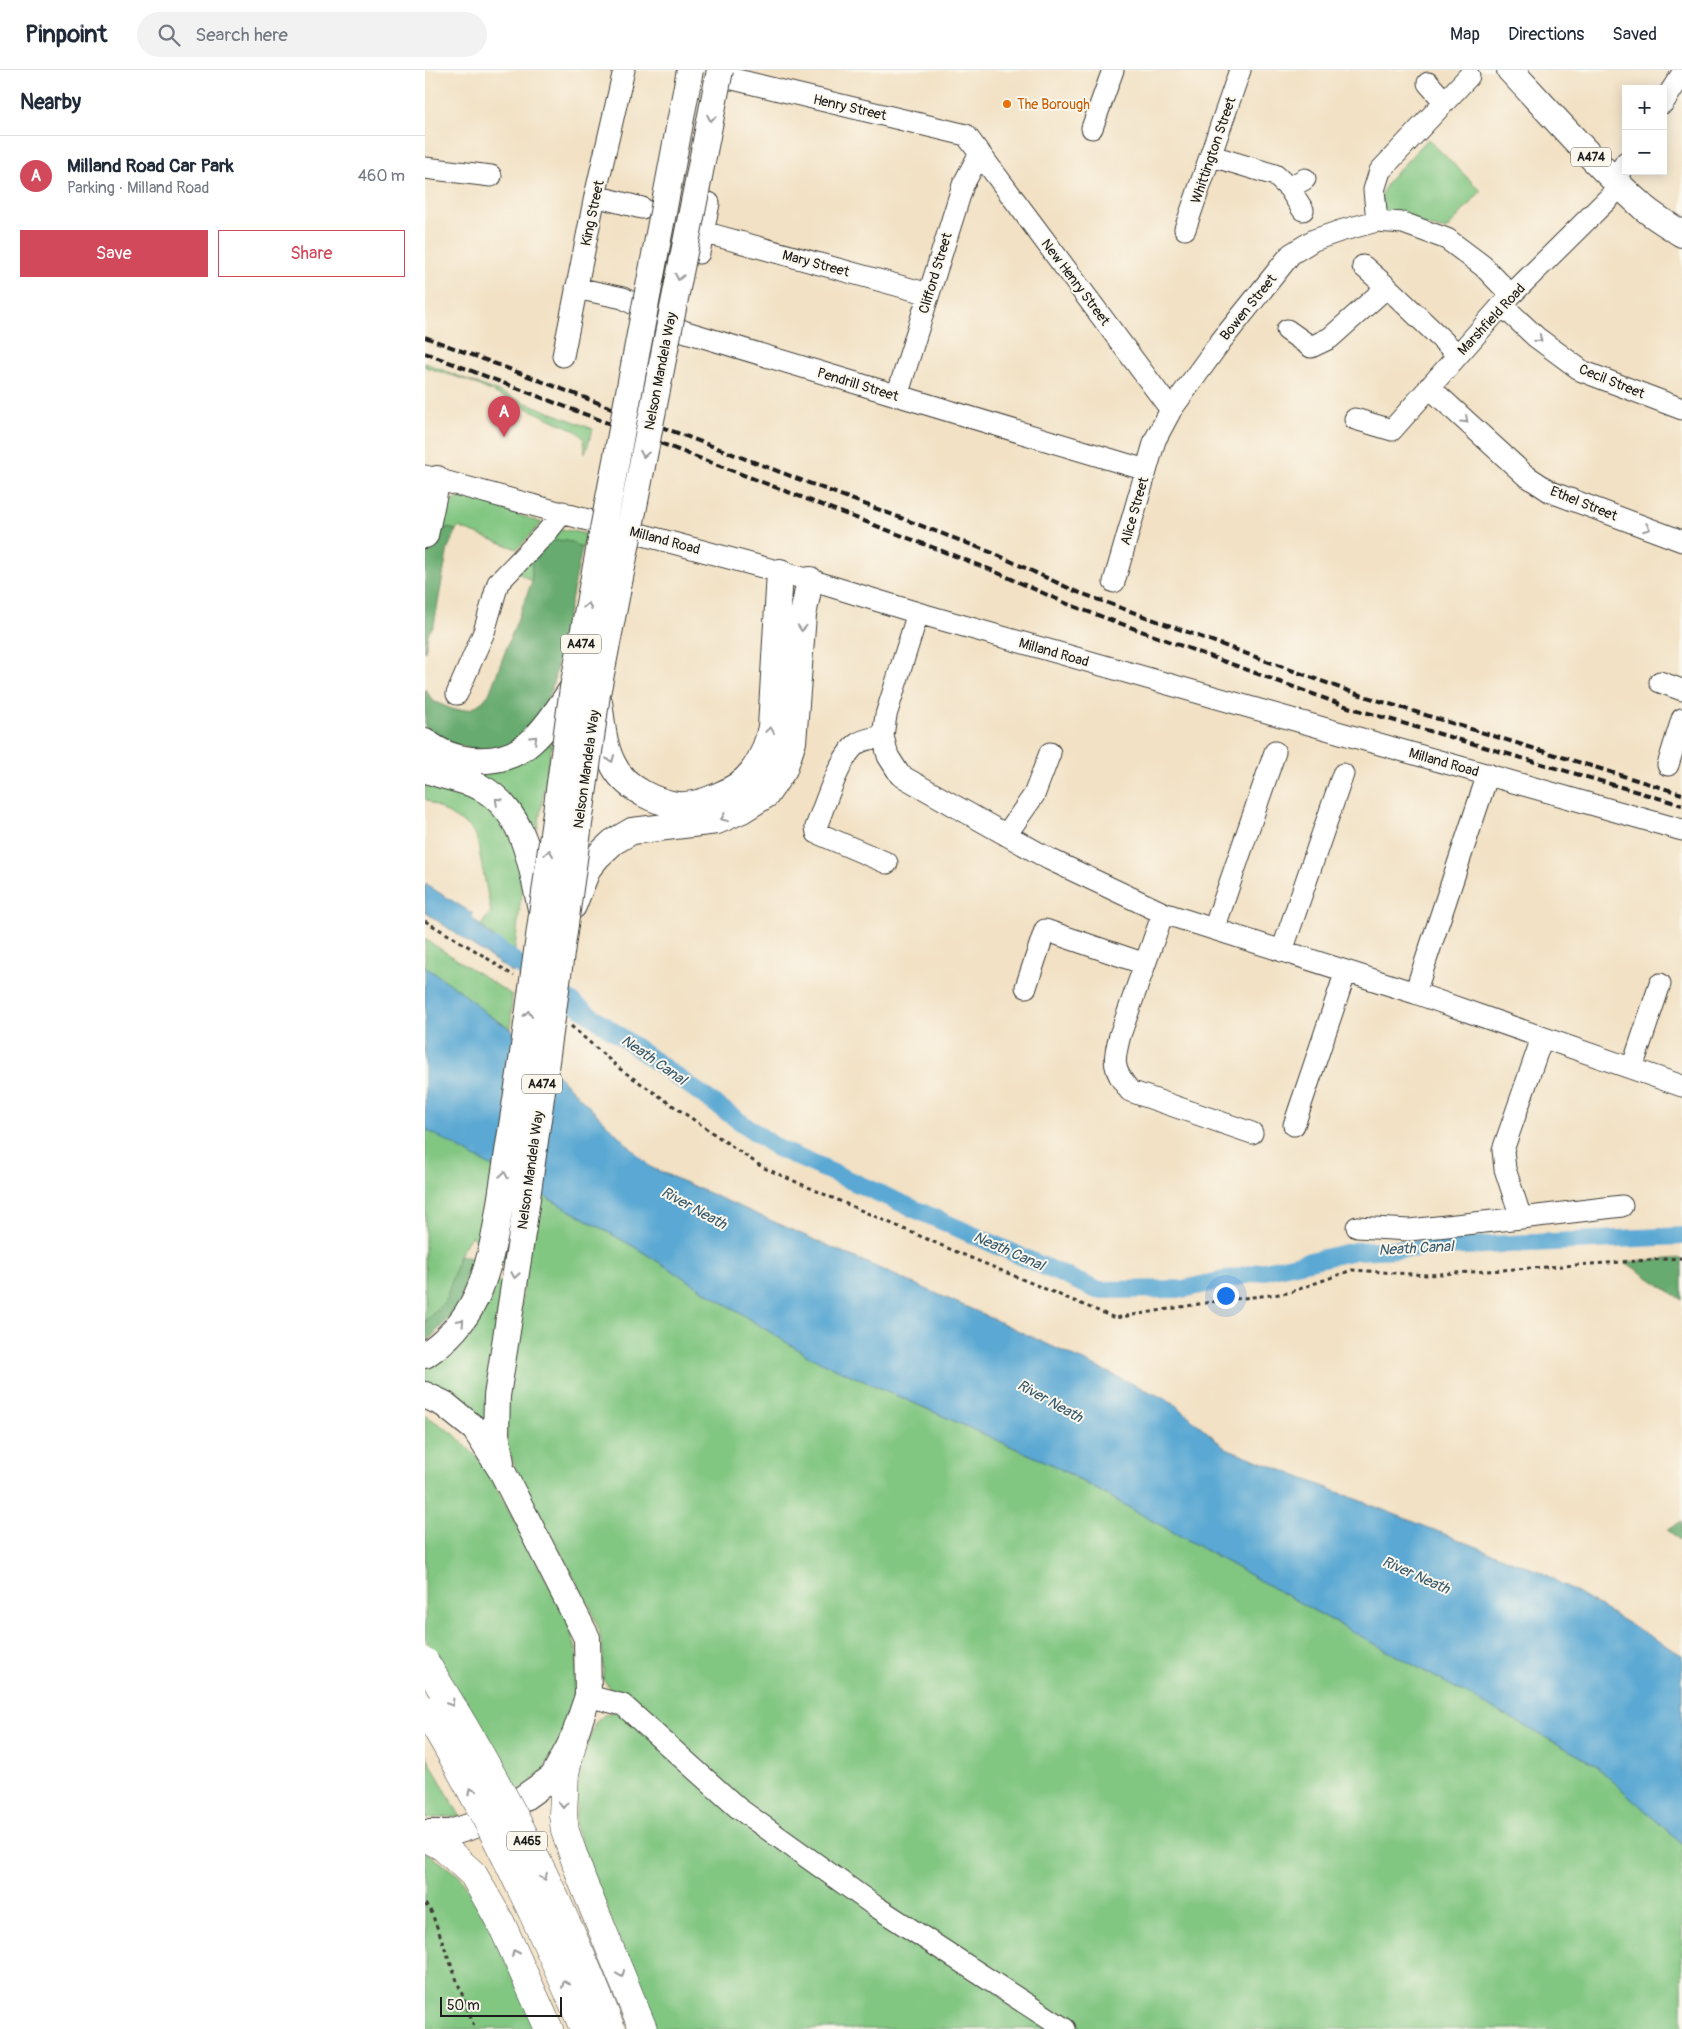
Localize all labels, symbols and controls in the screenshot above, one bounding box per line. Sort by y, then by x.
search box [137,12,487,57]
text: Pinpoint [25,20,107,49]
icon: search [155,21,183,49]
text: Search here [195,23,288,47]
text: Map [1450,23,1480,46]
text: Directions [1508,23,1584,46]
text: Saved [1612,23,1657,46]
map controls [1622,85,1667,175]
button: + [1622,85,1667,130]
text: Nearby [20,89,81,116]
street label: Henry Street [812,91,889,124]
street label: Whittington Street [1187,94,1240,206]
place label: The Borough [1017,96,1090,113]
marker: The Borough [1001,98,1013,110]
one-way arrow [706,113,716,122]
button: − [1622,130,1667,175]
road number: A474 [1571,147,1611,166]
text: Milland Road Car Park [67,154,234,178]
text: A [31,166,41,186]
text: 460 m [358,166,405,186]
text: Parking · Milland Road [67,178,209,198]
street label: King Street [577,178,608,248]
button: Save [20,230,208,277]
button: Share [218,230,405,277]
street label: Clifford Street [915,230,956,316]
street label: New Henry Street [1038,236,1114,329]
street label: Mary Street [781,246,852,281]
street label: Bowen Street [1217,270,1280,344]
one-way arrow [674,273,684,282]
street label: Marshfield Road [1454,280,1529,359]
street label: Nelson Mandela Way [641,311,680,431]
one-way arrow [1533,333,1542,342]
street label: Cecil Street [1576,361,1648,402]
street label: Pendrill Street [815,364,901,405]
pin: A [488,396,520,437]
one-way arrow [1460,414,1469,423]
one-way arrow [639,449,649,458]
street label: Alice Street [1117,475,1152,547]
street label: Ethel Street [1548,482,1620,525]
one-way arrow [1642,522,1651,532]
street label: Milland Road [628,523,702,558]
one-way arrow [582,601,592,610]
one-way arrow [796,624,807,632]
road number: A474 [561,634,601,654]
street label: Milland Road [1017,634,1091,671]
street label: Nelson Mandela Way [570,709,603,829]
one-way arrow [765,725,775,734]
one-way arrow [528,736,537,745]
street label: Milland Road [1407,744,1481,781]
one-way arrow [605,754,616,763]
one-way arrow [495,798,504,807]
one-way arrow [720,812,729,823]
one-way arrow [544,849,554,857]
one-way arrow [522,1010,533,1018]
water label: Neath Canal [617,1031,691,1091]
road number: A474 [522,1074,562,1094]
street label: Nelson Mandela Way [514,1110,547,1230]
one-way arrow [499,1170,509,1179]
water label: River Neath [658,1183,731,1235]
water label: Neath Canal [971,1227,1048,1276]
water label: Neath Canal [1378,1237,1456,1260]
one-way arrow [511,1270,521,1279]
your location [1213,1283,1239,1309]
one-way arrow [455,1318,464,1327]
water label: River Neath [1014,1376,1087,1428]
water label: River Neath [1379,1552,1453,1599]
one-way arrow [445,1698,454,1707]
one-way arrow [467,1787,477,1796]
one-way arrow [558,1801,568,1809]
road number: A465 [507,1832,547,1850]
one-way arrow [538,1872,548,1881]
one-way arrow [510,1949,521,1958]
one-way arrow [614,1969,625,1978]
one-way arrow [561,1980,571,1989]
scale bar [440,1994,563,2017]
text: 50 m [447,1997,480,2014]

